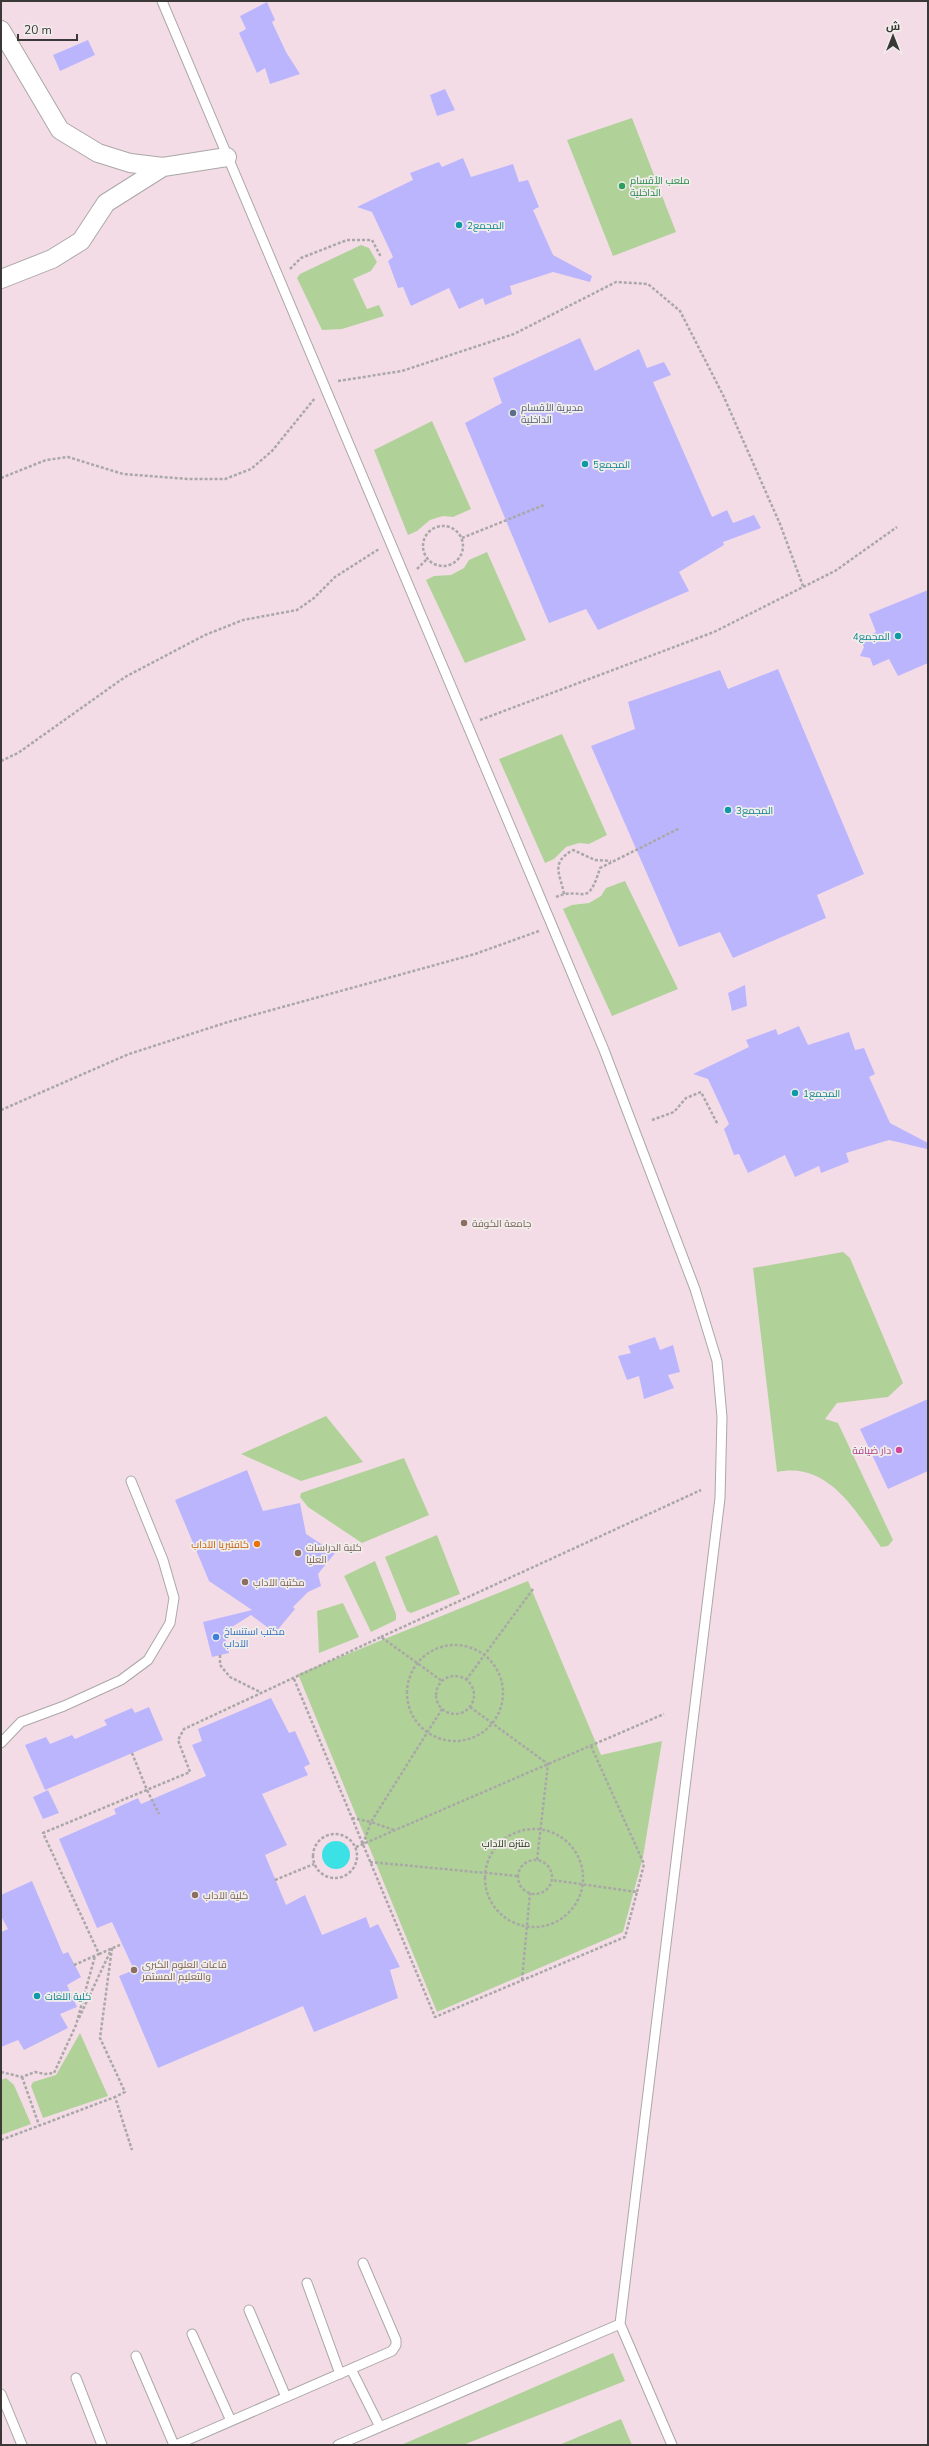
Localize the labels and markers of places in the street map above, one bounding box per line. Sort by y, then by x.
place label: ملعب الأقسام الداخلية [630,174,690,200]
marker: ملعب الأقسام الداخلية [617,181,627,191]
place label: المجمع2 [467,219,504,233]
marker: المجمع2 [454,220,464,230]
place label: مديرية الأقسام الداخلية [521,401,583,427]
marker: مديرية الأقسام الداخلية [508,408,518,418]
place label: المجمع5 [593,458,630,472]
marker: المجمع5 [580,459,590,469]
place label: المجمع4 [853,630,890,644]
marker: المجمع4 [893,631,903,641]
place label: المجمع3 [736,804,773,818]
marker: المجمع3 [723,805,733,815]
place label: المجمع1 [803,1087,840,1101]
marker: المجمع1 [790,1088,800,1098]
place label: جامعة الكوفة [472,1217,531,1231]
marker: جامعة الكوفة [459,1218,469,1228]
place label: دار ضيافة [852,1444,891,1458]
marker: دار ضيافة [894,1445,904,1455]
place label: كافتيريا الآداب [191,1538,249,1552]
marker: كافتيريا الآداب [252,1539,262,1549]
place label: كلية الدراسات العليا [306,1541,362,1567]
marker: كلية الدراسات العليا [293,1548,303,1558]
place label: مكتبة الآداب [253,1576,305,1590]
marker: مكتبة الآداب [240,1577,250,1587]
place label: مكتب استنساخ الآداب [224,1625,285,1651]
marker: مكتب استنساخ الآداب [211,1632,221,1642]
place label: كلية الآداب [203,1889,248,1903]
marker: كلية الآداب [190,1890,200,1900]
place label: قاعات العلوم الكبرى والتعليم المستمر [141,1958,227,1984]
marker: قاعات العلوم الكبرى والتعليم المستمر [129,1965,139,1975]
place label: كلية اللغات [45,1990,91,2004]
marker: كلية اللغات [32,1991,42,2001]

